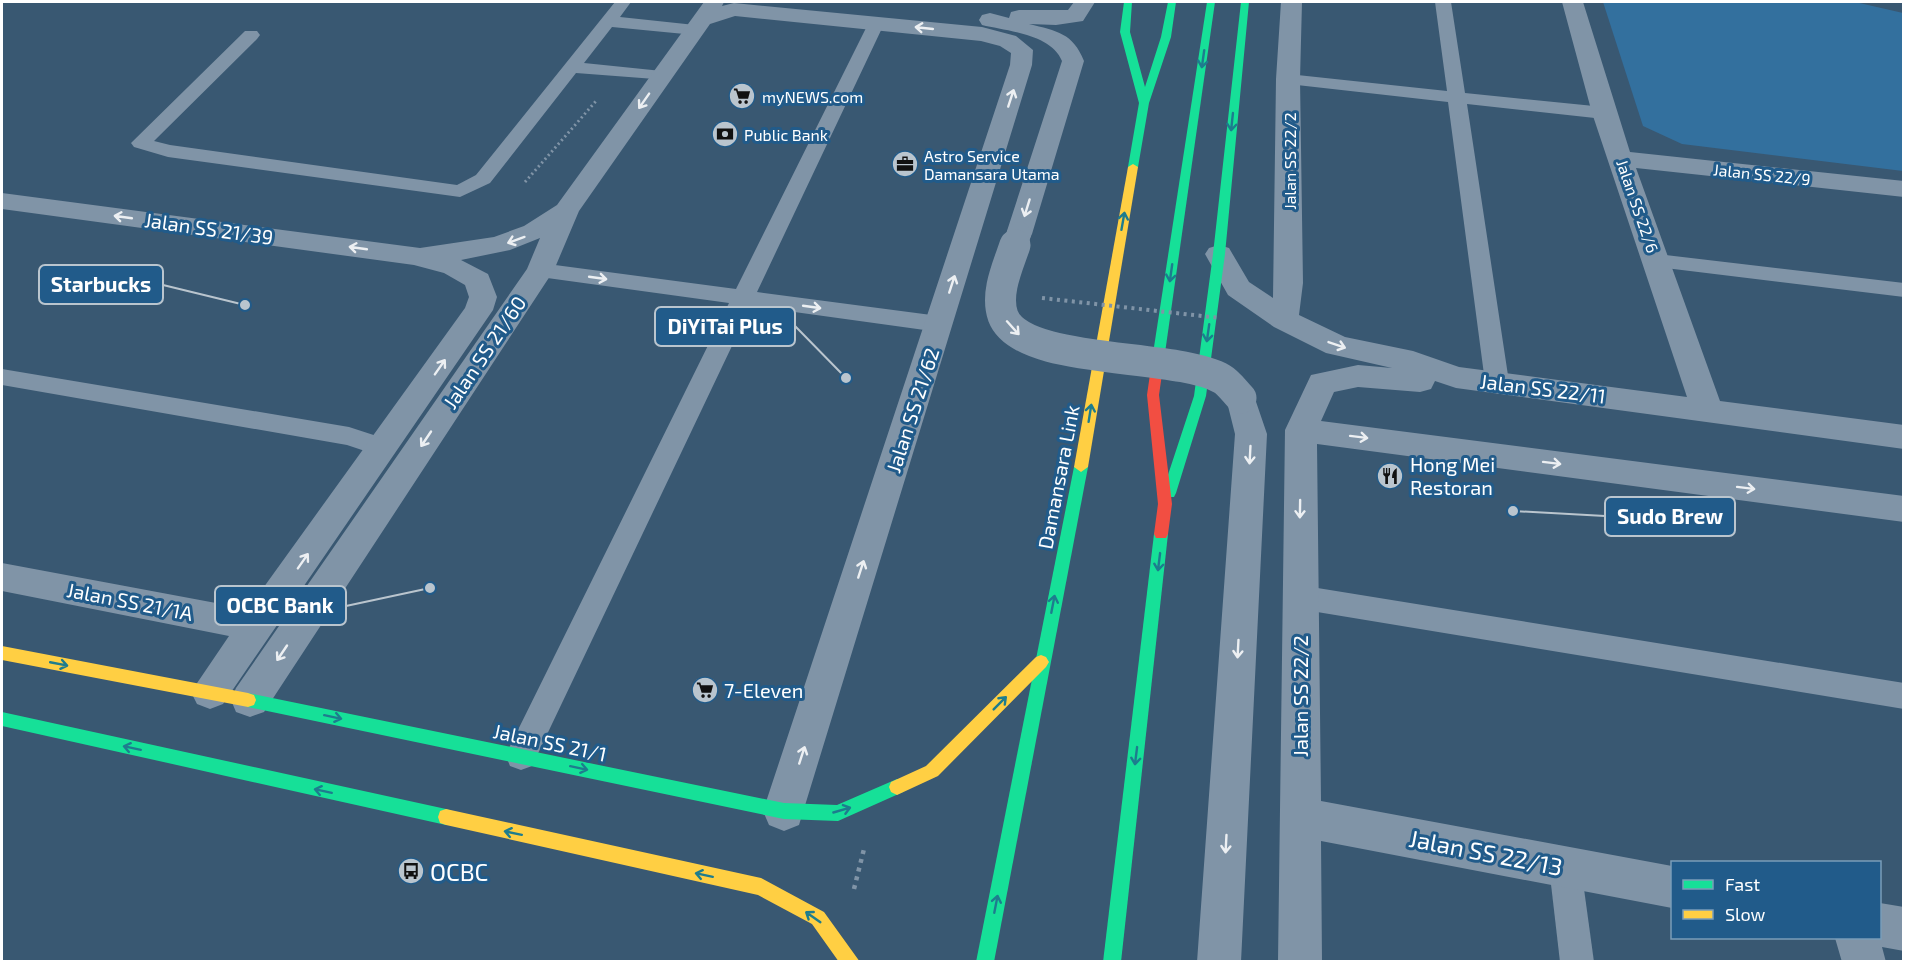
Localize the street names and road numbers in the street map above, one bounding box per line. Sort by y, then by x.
street label: Jalan SS 22/2 [1280,112,1299,210]
street label: Jalan SS 22/6 [1613,157,1663,255]
street label: Jalan SS 22/9 [1712,159,1812,189]
street label: Jalan SS 21/39 [143,207,275,249]
street label: Jalan SS 21/60 [437,291,531,413]
street label: Jalan SS 21/62 [881,345,943,475]
street label: Jalan SS 22/11 [1479,368,1607,408]
street label: Damansara Link [1032,403,1084,551]
street label: Jalan SS 21/1A [65,577,195,625]
street label: Jalan SS 22/2 [1288,635,1312,757]
street label: Jalan SS 21/1 [491,718,609,766]
street label: Jalan SS 22/13 [1407,823,1565,881]

